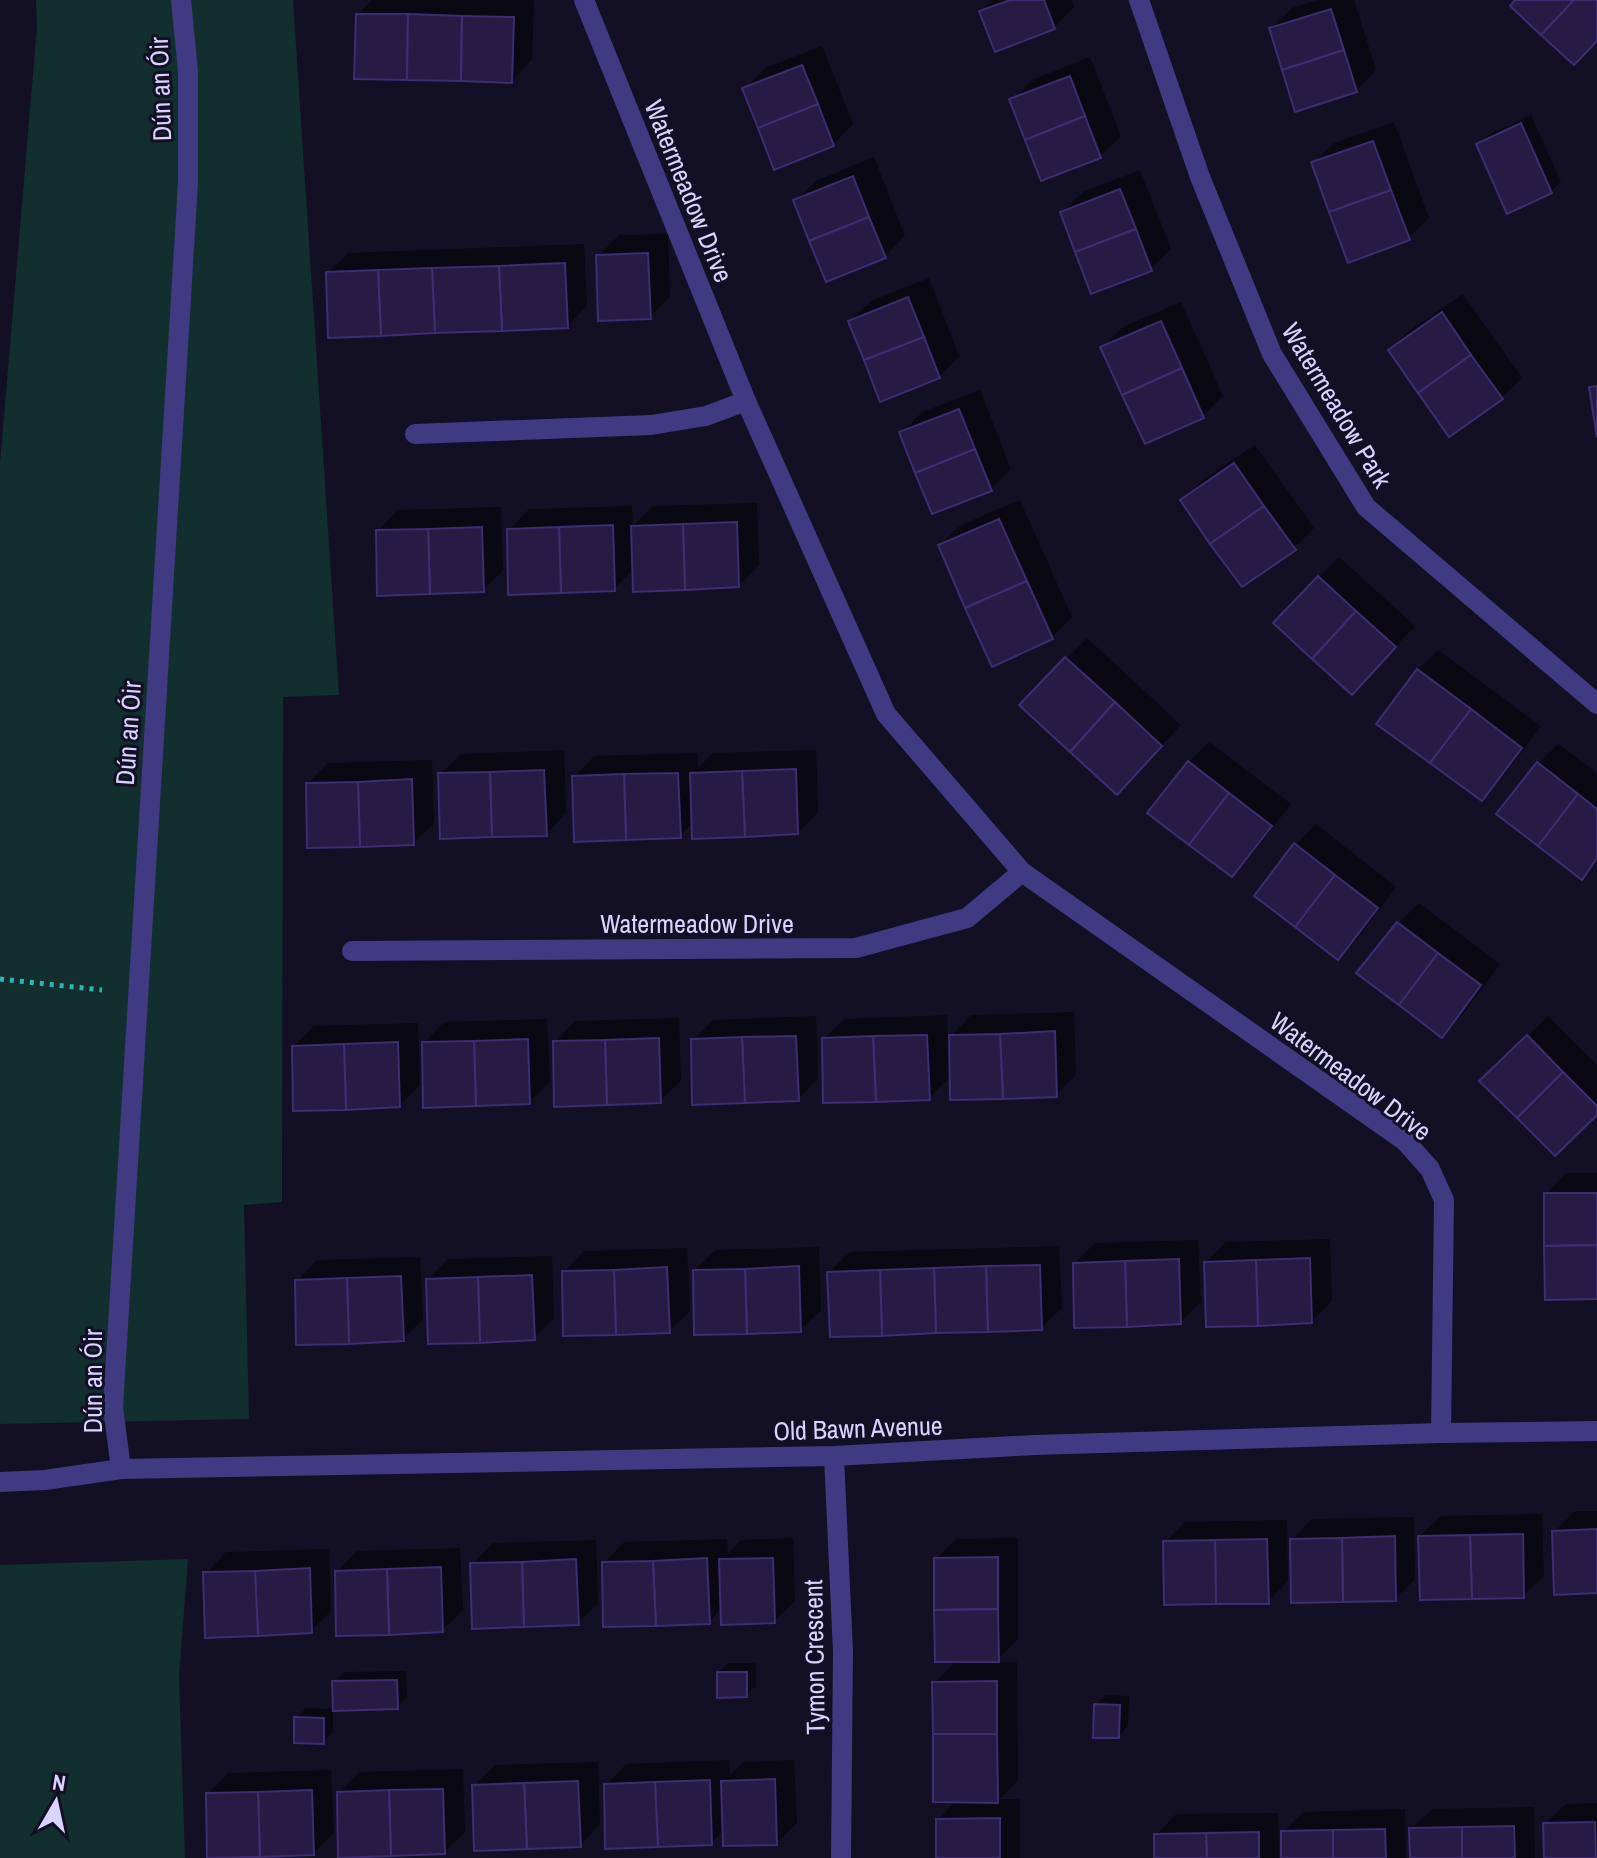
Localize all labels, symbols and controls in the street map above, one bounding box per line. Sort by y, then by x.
street label: Dún an Óir [141,36,179,142]
street label: Watermeadow Drive [637,95,741,287]
street label: Watermeadow Park [1274,316,1400,494]
street label: Dún an Óir [107,680,149,786]
street label: Watermeadow Drive [600,906,794,941]
street label: Watermeadow Drive [1263,1004,1439,1148]
street label: Dún an Óir [75,1329,110,1433]
street label: Old Bawn Avenue [773,1408,943,1448]
street label: Tymon Crescent [795,1579,833,1735]
north arrow [16,1762,96,1842]
text: N [50,1766,68,1798]

